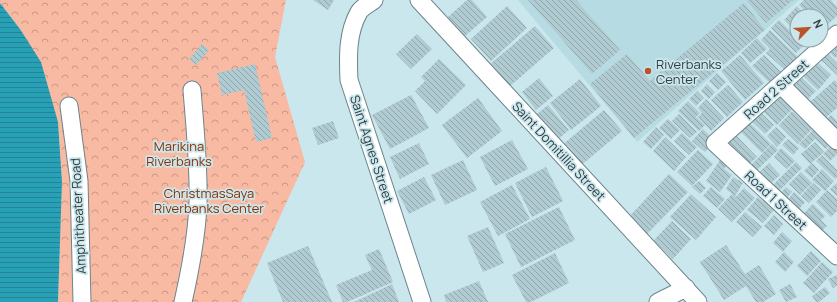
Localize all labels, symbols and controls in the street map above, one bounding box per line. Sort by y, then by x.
north arrow [789,8,829,48]
text: N [810,17,827,30]
place label: Riverbanks Center [656,55,722,88]
street label: Road 2 Street [740,55,812,123]
marker: Riverbanks Center [643,66,653,76]
street label: Saint Agnes Street [346,93,398,205]
street label: Saint Domitillia Street [508,97,610,205]
park label: Marikina Riverbanks [146,137,212,170]
street label: Amphitheater Road [66,158,90,274]
street label: Road 1 Street [741,166,811,234]
park label: ChristmasSaya Riverbanks Center [154,184,264,217]

